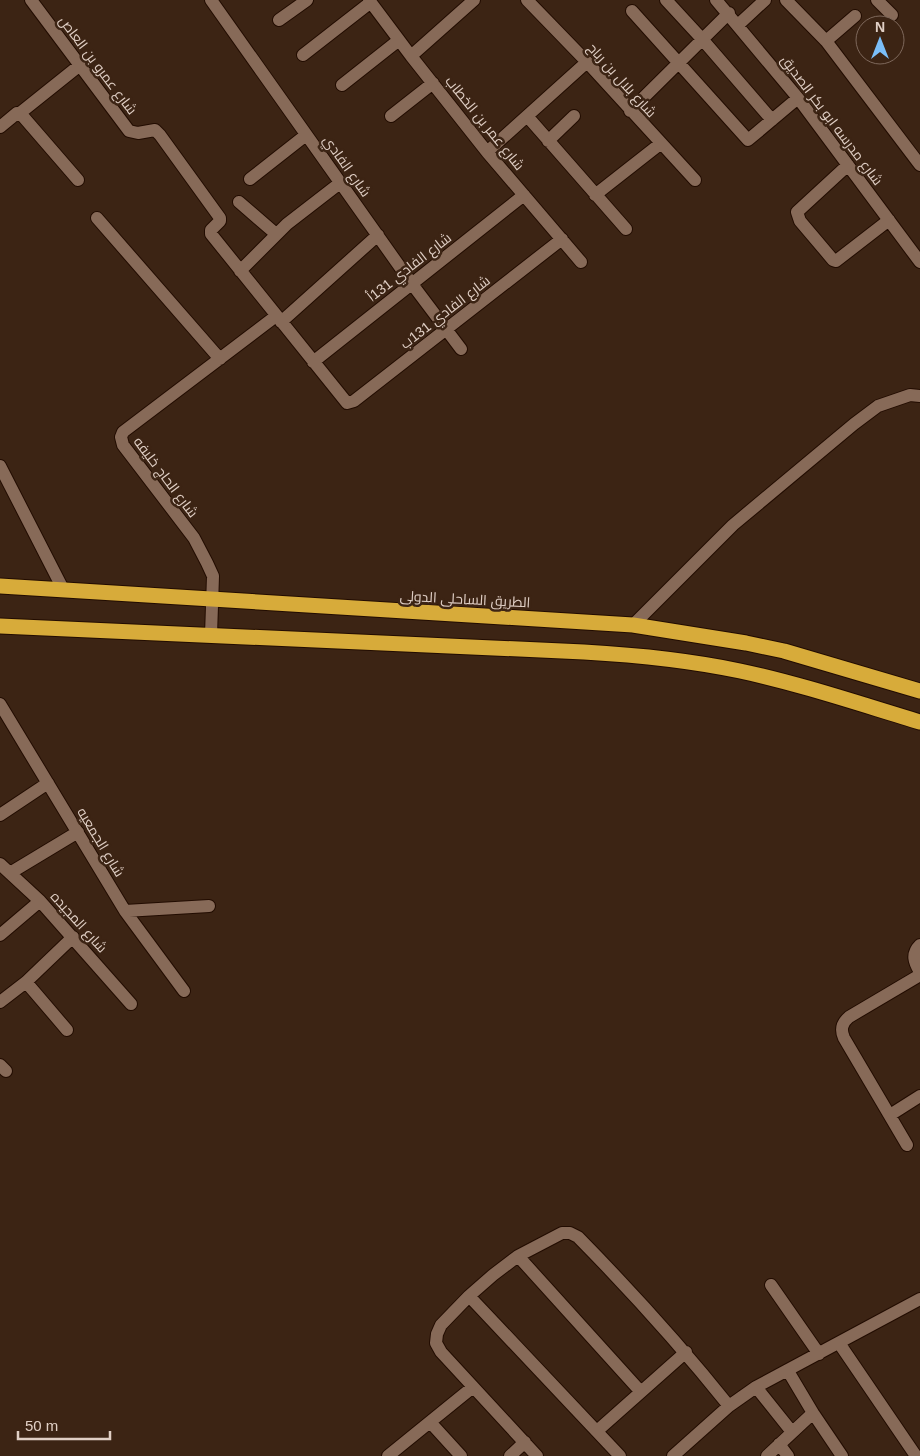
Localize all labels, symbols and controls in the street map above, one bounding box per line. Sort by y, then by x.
street label: شارع عمرو بن العاص [55,13,140,118]
north arrow [855,15,905,65]
text: N [875,19,885,35]
street label: شارع بلال بن رباح [584,40,660,121]
street label: شارع مدرسه ابو بكر الصديق [777,52,886,189]
street label: شارع عمر بن الخطاب [442,73,528,174]
street label: شارع الفادي [317,132,374,202]
street label: شارع الفادي 131أ [363,228,457,308]
street label: شارع الفادي 131ب [397,272,495,355]
street label: شارع الحاج خليفه [130,434,201,521]
street label: الطريق الساحلى الدولى [399,588,531,611]
street label: شارع الجمعيه [73,805,128,880]
street label: شارع المجيده [47,888,110,956]
scale bar [18,1408,110,1440]
text: 50 m [25,1417,58,1434]

